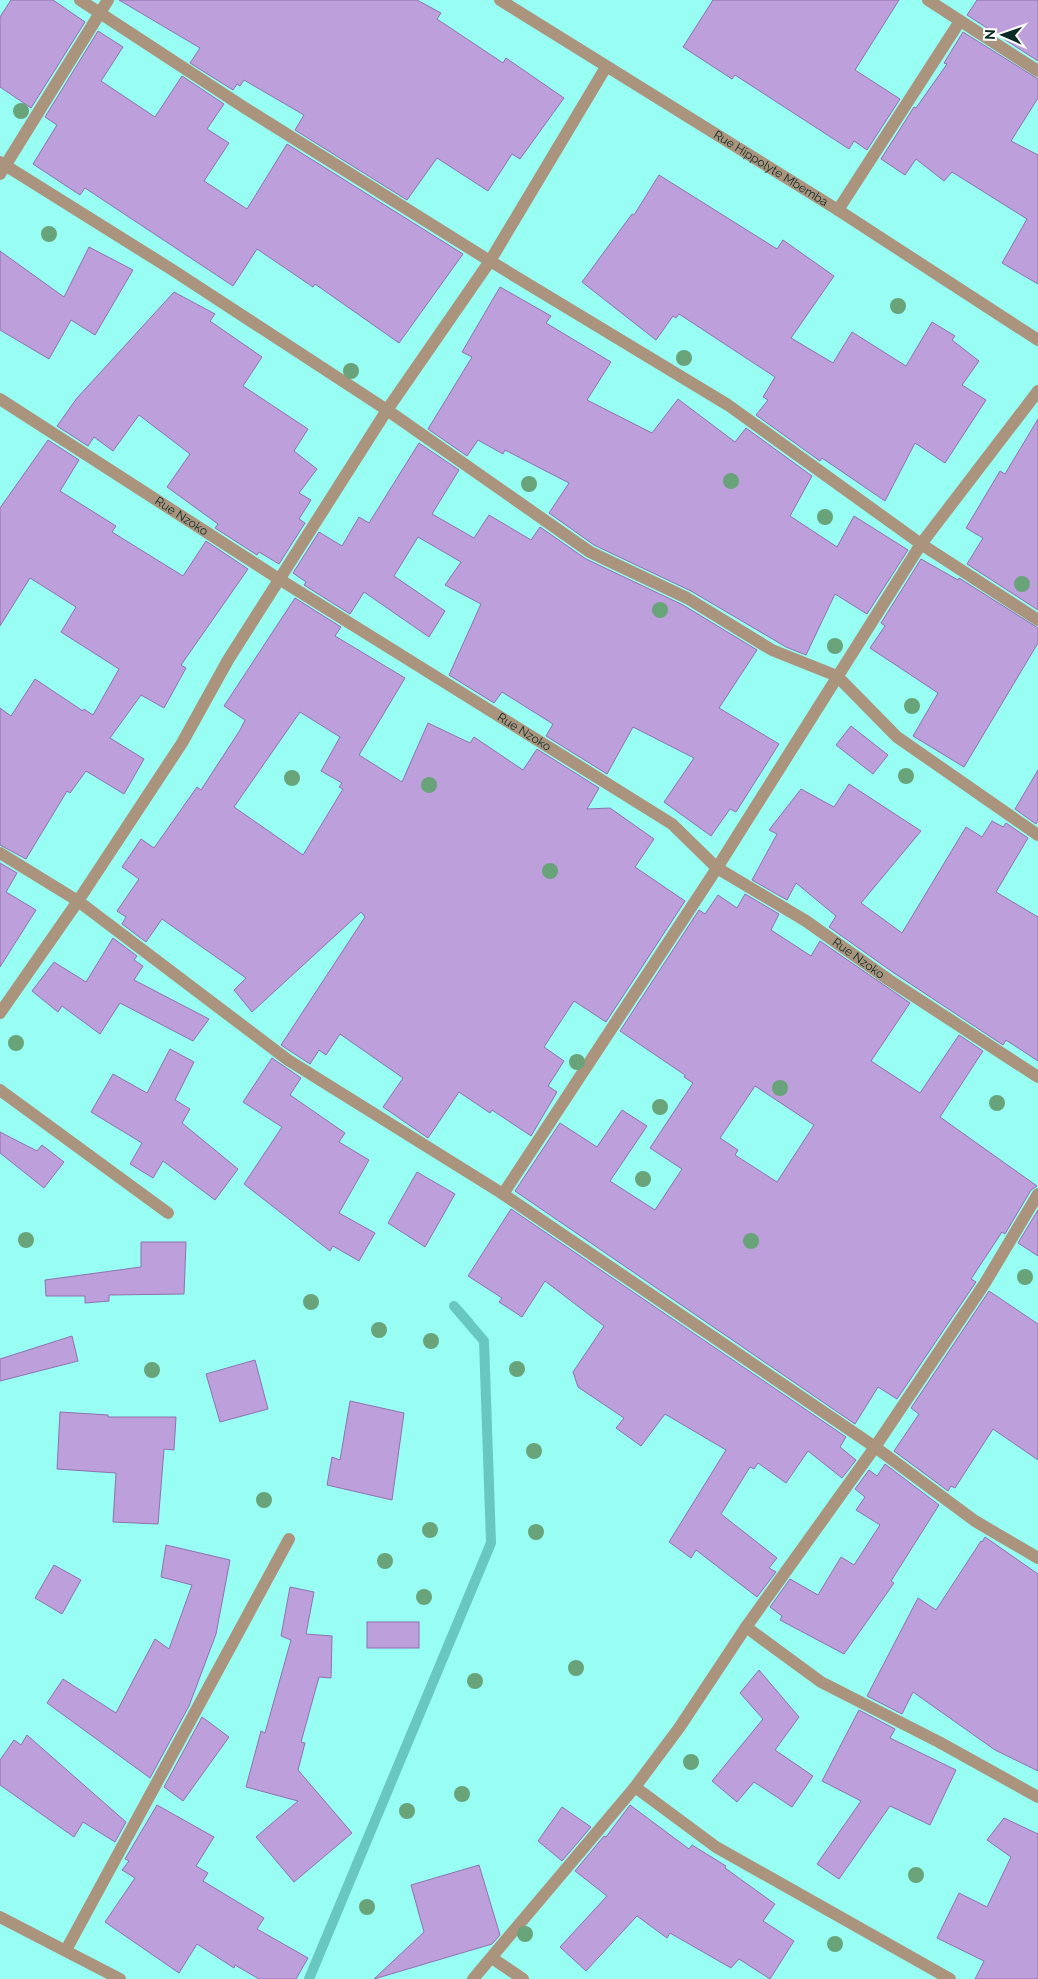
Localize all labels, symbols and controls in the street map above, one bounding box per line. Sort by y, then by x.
north arrow [978,10,1028,60]
text: N [982,29,998,40]
street label: Rue Hippolyte Mbemba [711,128,831,209]
street label: Rue Nzoko [152,494,211,538]
street label: Rue Nzoko [495,710,554,754]
street label: Rue Nzoko [830,935,887,981]

